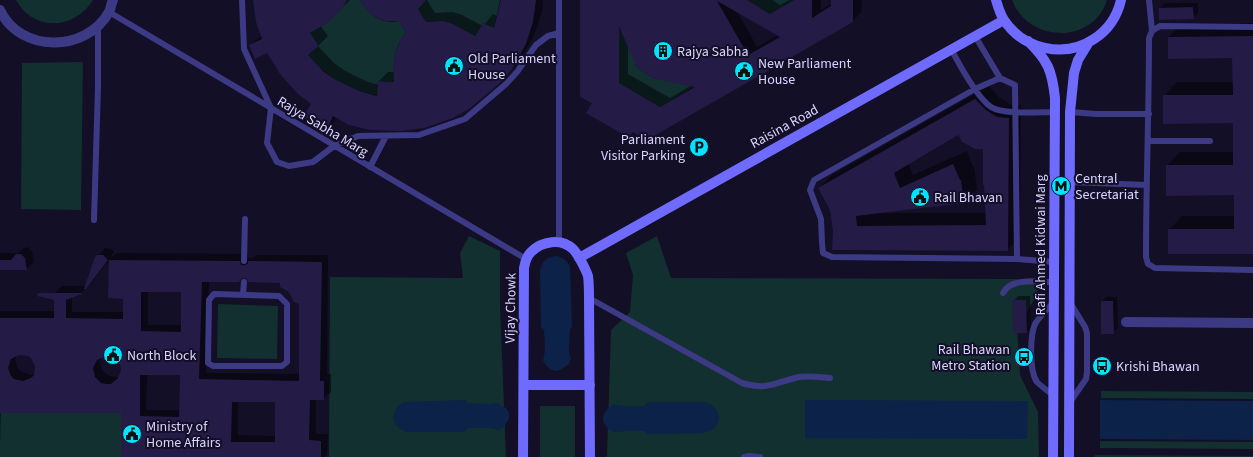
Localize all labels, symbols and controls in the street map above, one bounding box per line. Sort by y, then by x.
building icon: Rajya Sabha [652,40,674,62]
place label: Rajya Sabha [677,42,749,62]
place label: Old Parliament House [468,49,556,85]
place label: New Parliament House [758,54,851,90]
public building icon: Old Parliament House [443,55,465,77]
public building icon: New Parliament House [733,60,755,82]
street label: Rajya Sabha Marg [273,92,372,162]
street label: Raisina Road [747,100,822,154]
place label: Parliament Visitor Parking [601,130,685,166]
parking icon: Parliament Visitor Parking [688,136,710,158]
place label: Central Secretariat [1075,169,1139,205]
street label: Rafi Ahmed Kidwai Marg [1031,174,1051,316]
metro station icon: Central Secretariat [1050,175,1072,197]
public building icon: Rail Bhavan [909,186,931,208]
place label: Rail Bhavan [934,188,1003,208]
street label: Vijay Chowk [500,272,522,344]
place label: Rail Bhawan Metro Station [931,340,1010,376]
public building icon: North Block [102,344,124,366]
place label: North Block [127,346,196,366]
bus stop icon: Rail Bhawan Metro Station [1013,346,1035,368]
bus stop icon: Krishi Bhawan [1091,355,1113,377]
place label: Krishi Bhawan [1116,357,1200,377]
place label: Ministry of Home Affairs [146,417,221,453]
public building icon: Ministry of Home Affairs [121,423,143,445]

